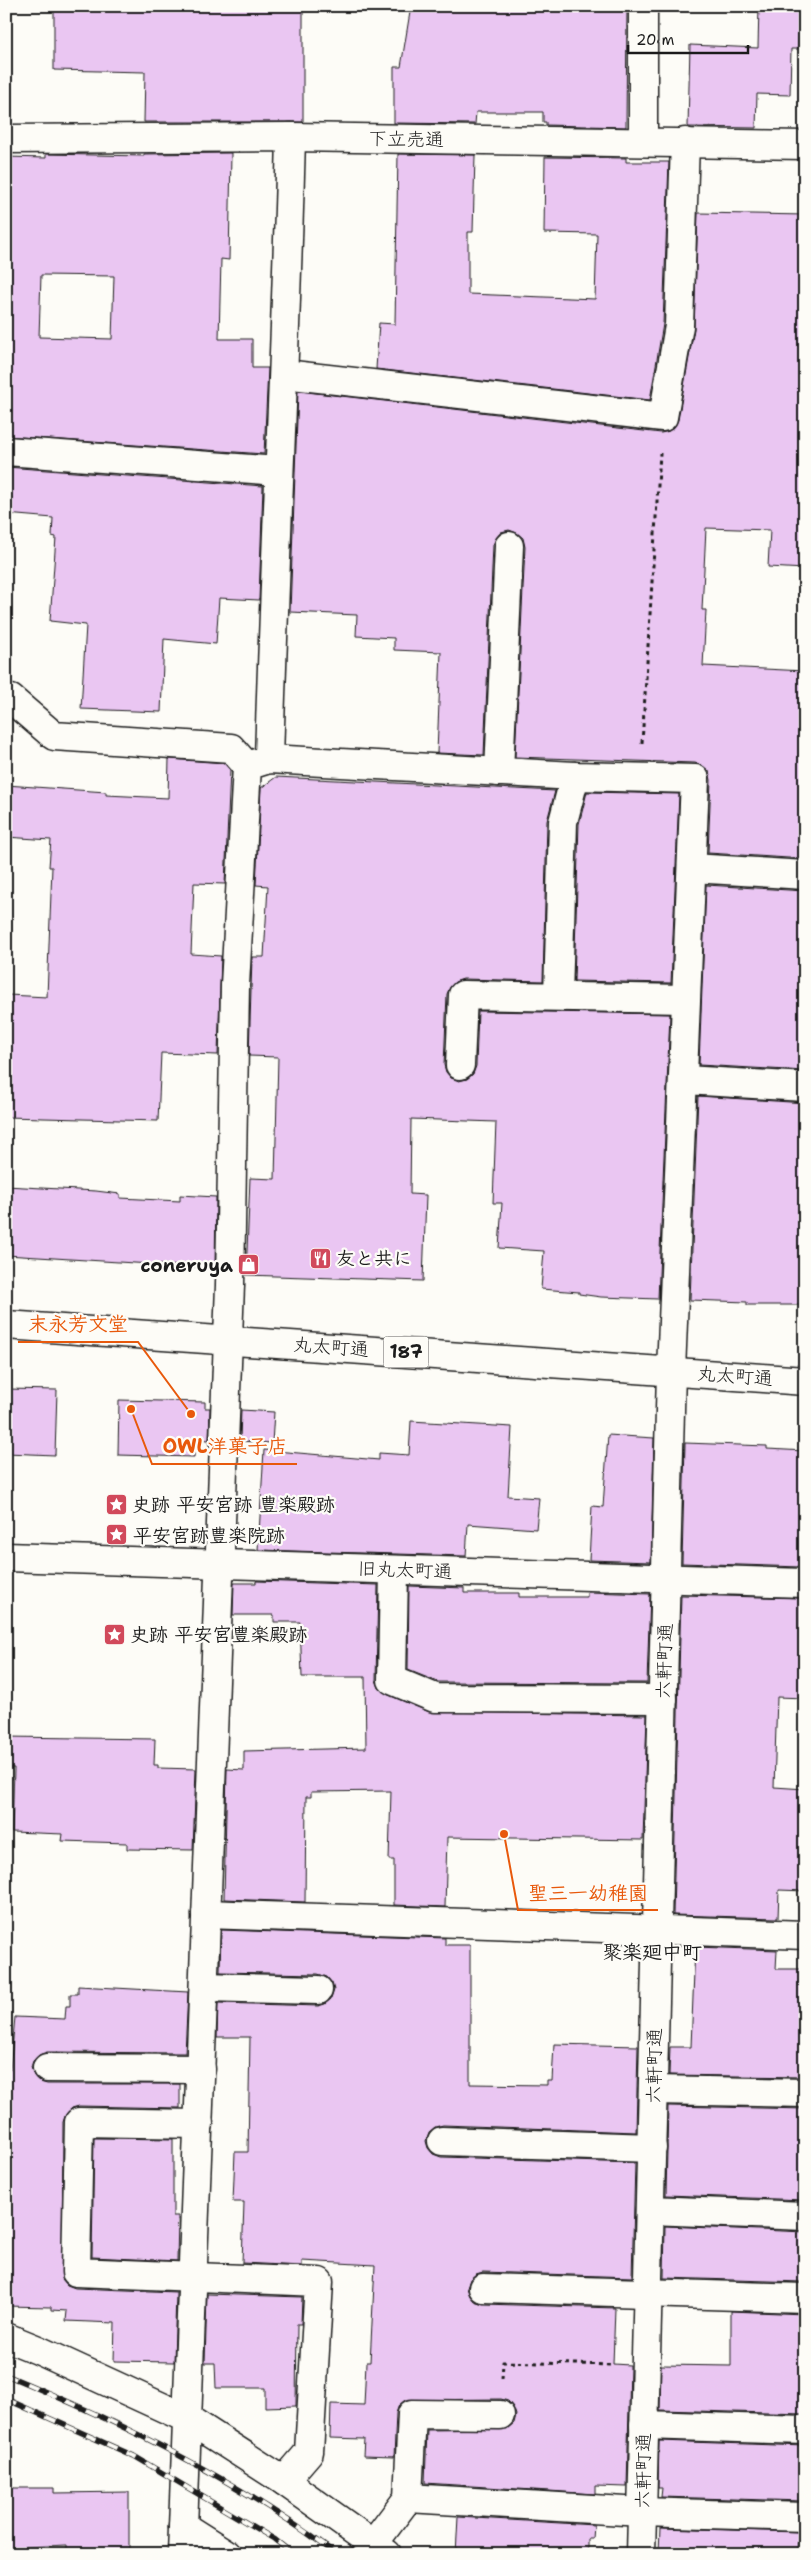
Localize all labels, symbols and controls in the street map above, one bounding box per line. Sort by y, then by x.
scale bar [628,22,748,54]
text: 20 m [636,30,675,50]
street label: 下立売通 [368,126,444,152]
restaurant icon: 友と共に [308,1246,332,1270]
place label: 友と共に [336,1246,412,1271]
place label: coneruya [140,1253,233,1278]
shop icon: coneruya [237,1253,261,1277]
callout: 末永芳文堂 [18,1307,138,1342]
text: 末永芳文堂 [28,1311,128,1337]
street label: 丸太町通 [292,1332,370,1362]
road number: 187 [384,1336,428,1368]
street label: 丸太町通 [696,1361,774,1391]
callout: OWL洋菓子店 [152,1429,297,1464]
text: OWL洋菓子店 [163,1433,287,1459]
place icon: 史跡 平安宮跡 豊楽殿跡 [104,1492,128,1516]
place label: 史跡 平安宮跡 豊楽殿跡 [132,1492,335,1517]
place icon: 平安宮跡豊楽院跡 [105,1523,129,1547]
place label: 平安宮跡豊楽院跡 [133,1523,285,1548]
street label: 旧丸太町通 [357,1556,453,1584]
place icon: 史跡 平安宮豊楽殿跡 [102,1622,126,1646]
place label: 史跡 平安宮豊楽殿跡 [130,1622,308,1647]
street label: 六軒町通 [650,1623,678,1699]
callout: 聖三一幼稚園 [518,1875,658,1910]
text: 聖三一幼稚園 [528,1880,648,1906]
district label: 聚楽廻中町 [602,1939,702,1965]
street label: 六軒町通 [641,2028,667,2104]
street label: 六軒町通 [630,2433,656,2509]

